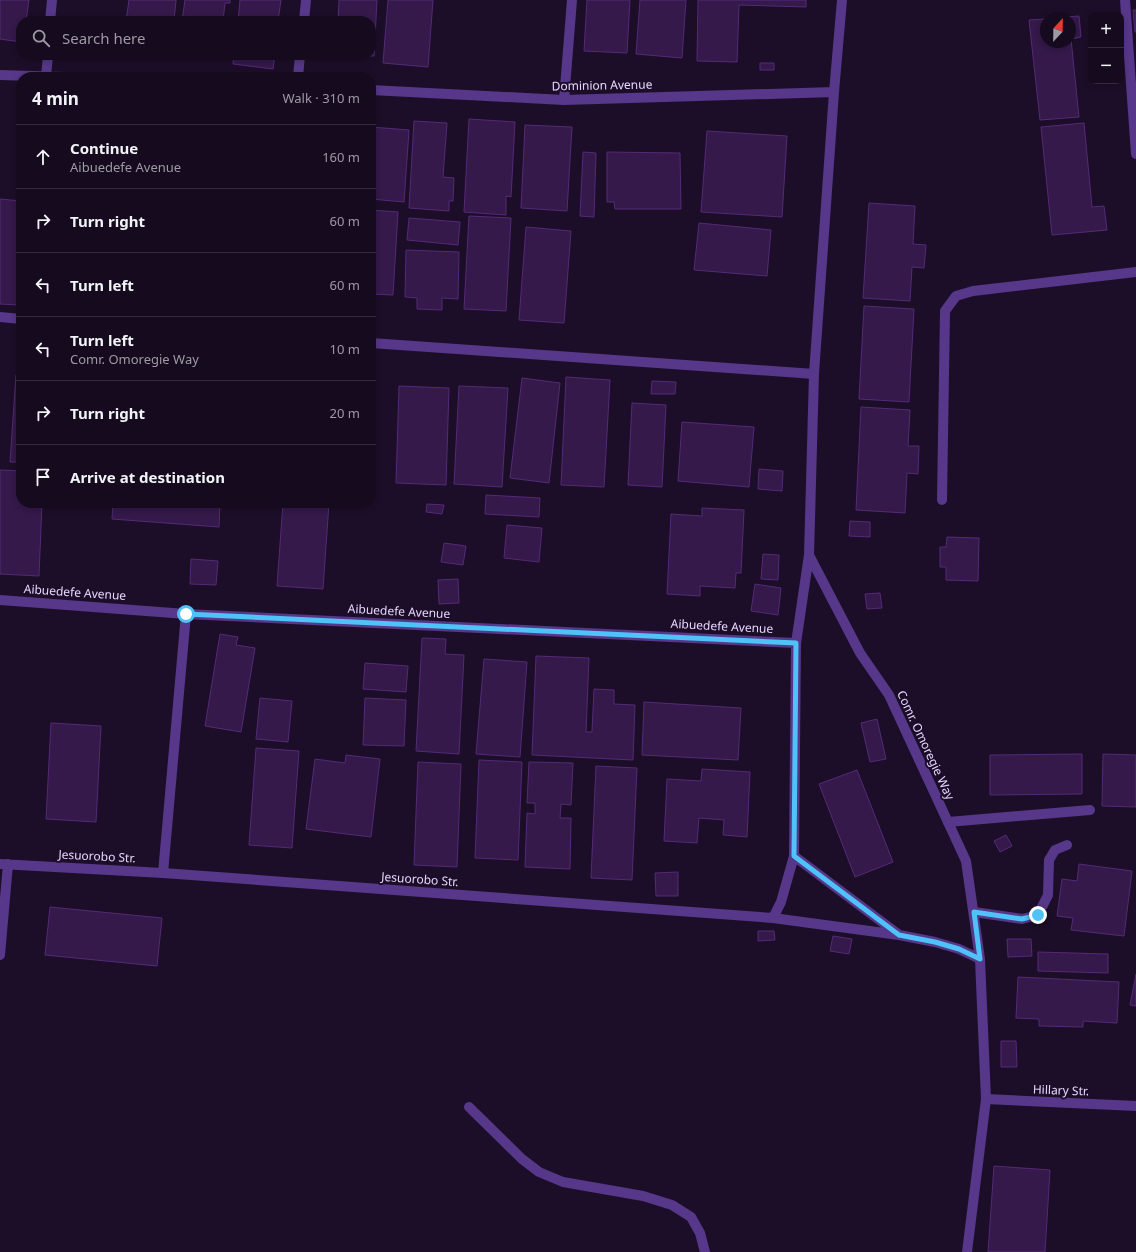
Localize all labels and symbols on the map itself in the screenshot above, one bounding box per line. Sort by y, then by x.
north arrow [1040,12,1076,48]
street label: Dominion Avenue [551,76,653,94]
street label: Aibuedefe Avenue [23,580,127,604]
street label: Aibuedefe Avenue [347,600,451,622]
route start [177,605,195,623]
street label: Aibuedefe Avenue [670,615,774,637]
street label: Comr. Omoregie Way [893,688,959,803]
street label: Jesuorobo Str. [57,845,136,867]
street label: Jesuorobo Str. [380,868,459,890]
route end [1029,906,1047,924]
street label: Hillary Str. [1033,1081,1089,1099]

